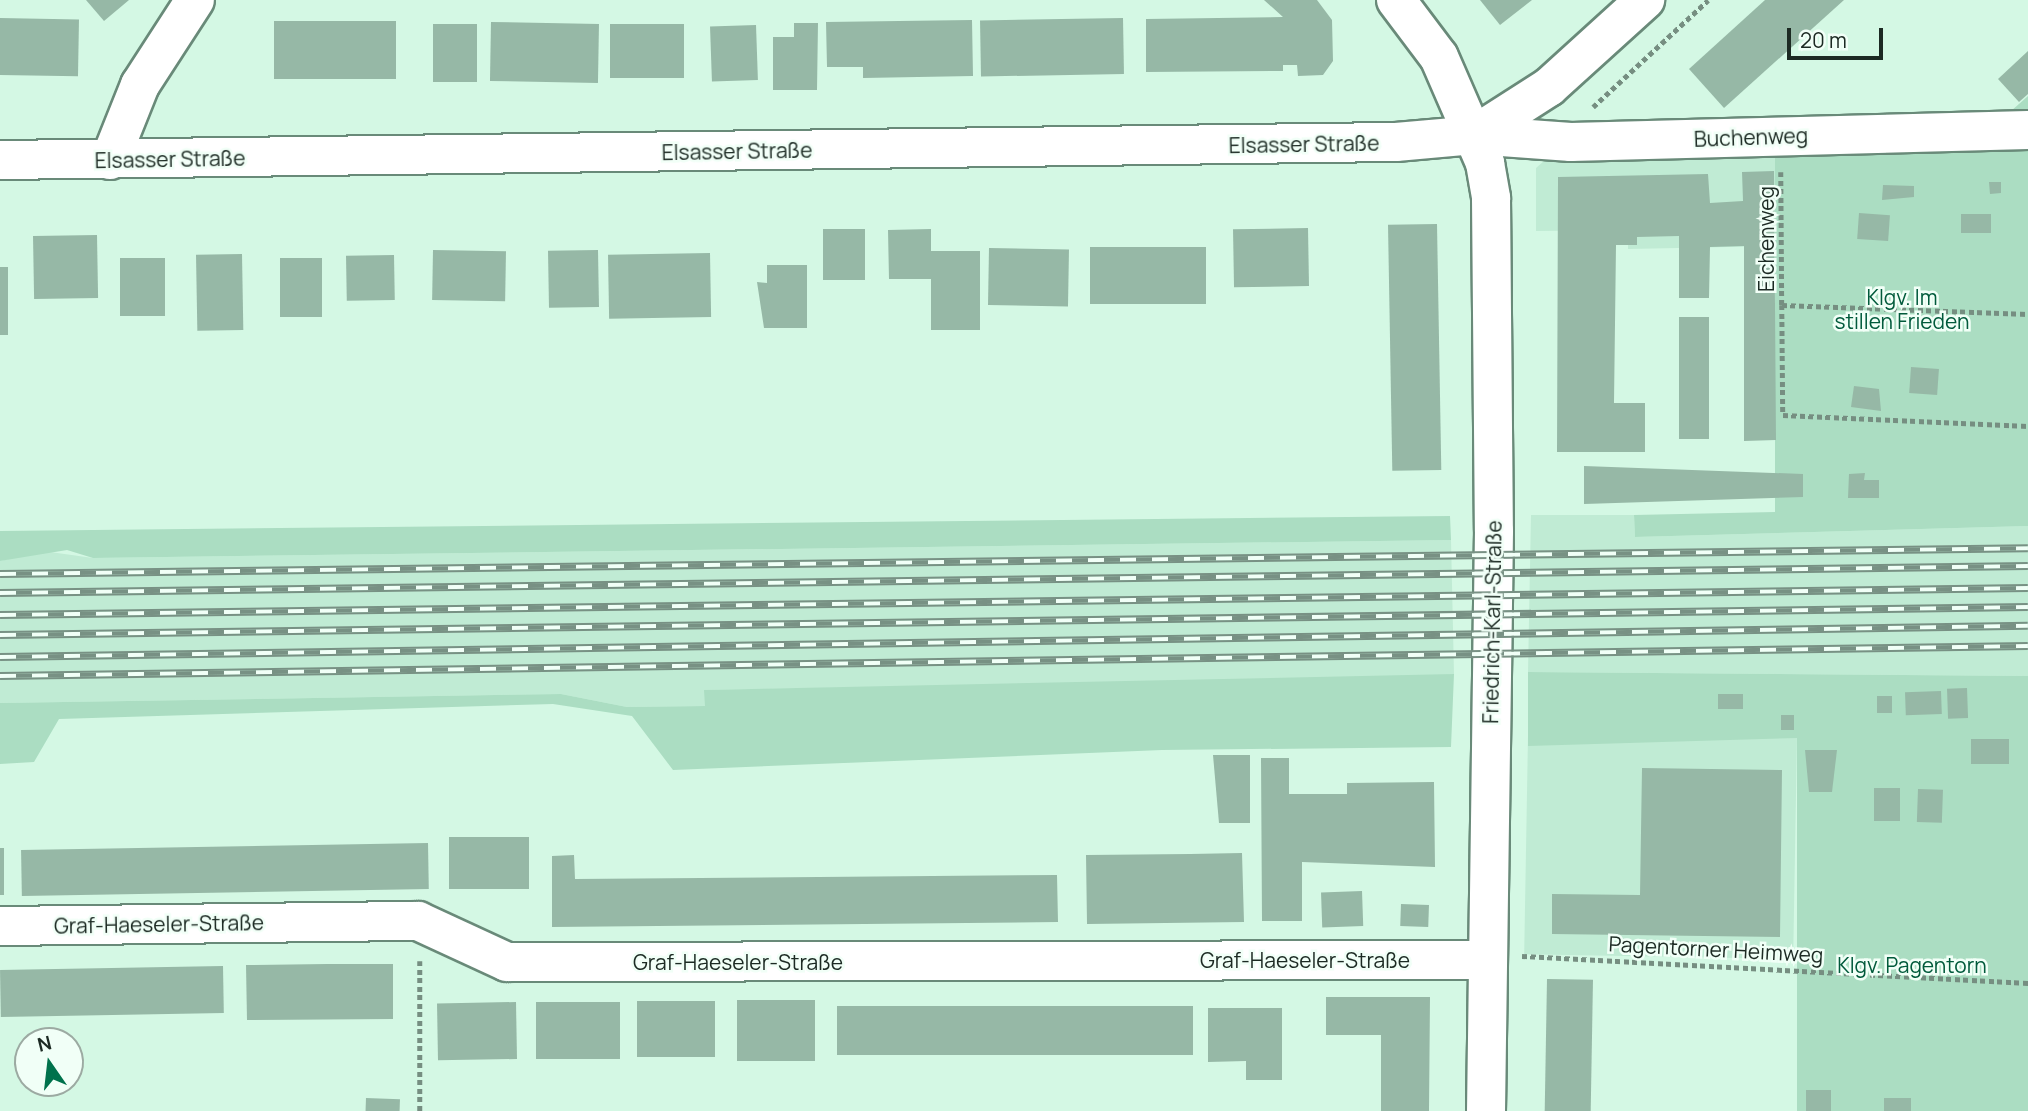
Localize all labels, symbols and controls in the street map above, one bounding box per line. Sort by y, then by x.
scale bar [1790,14,1886,58]
text: 20 m [1800,26,1847,54]
street label: Buchenweg [1693,122,1809,152]
street label: Elsasser Straße [1228,130,1380,158]
street label: Elsasser Straße [661,137,813,165]
street label: Elsasser Straße [94,145,246,173]
street label: Eichenweg [1753,186,1779,292]
park label: Klgv. Im stillen Frieden [1835,284,1969,334]
street label: Friedrich-Karl-Straße [1478,520,1506,724]
street label: Graf-Haeseler-Straße [54,910,264,938]
street label: Pagentorner Heimweg [1608,931,1824,967]
street label: Graf-Haeseler-Straße [1200,947,1410,973]
street label: Graf-Haeseler-Straße [633,949,843,975]
park label: Klgv. Pagentorn [1837,952,1987,978]
north arrow [14,1027,84,1097]
text: N [35,1029,54,1058]

